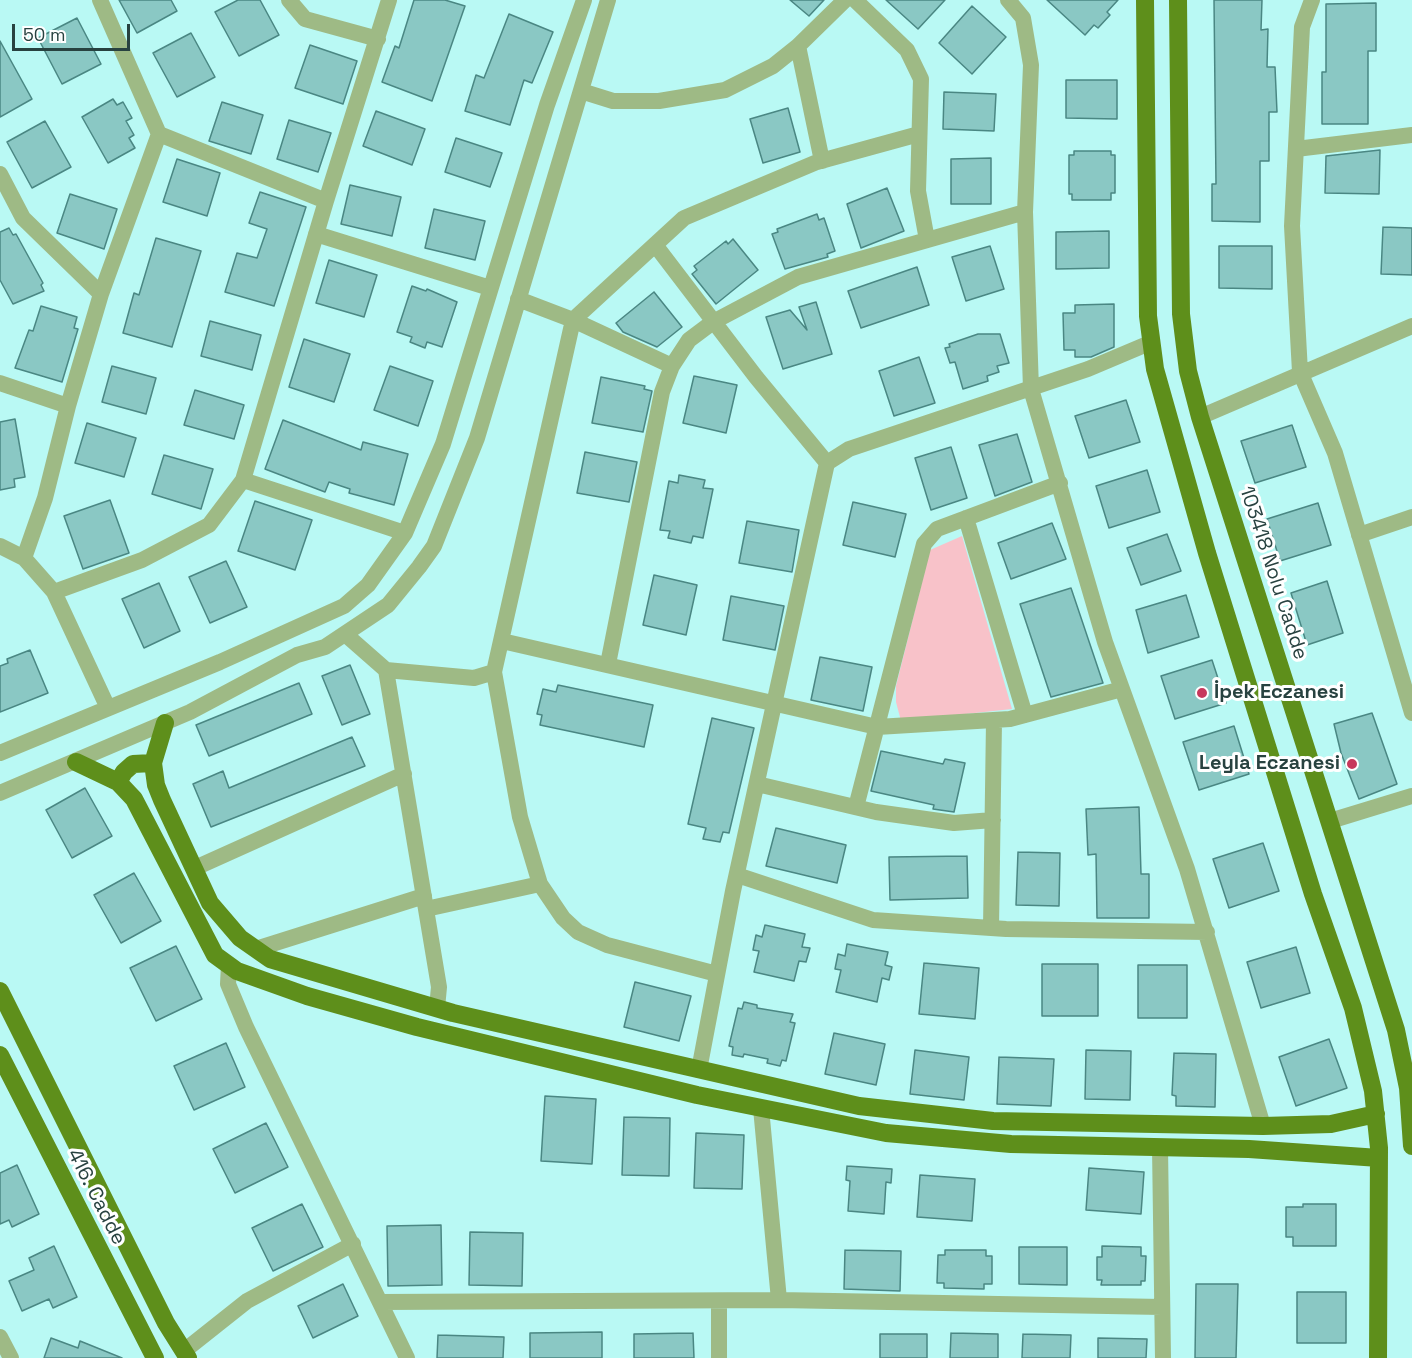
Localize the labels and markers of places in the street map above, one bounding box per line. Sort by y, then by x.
place label: İpek Eczanesi [1214,681,1344,705]
marker: İpek Eczanesi [1195,686,1209,700]
place label: Leyla Eczanesi [1199,752,1340,776]
marker: Leyla Eczanesi [1345,757,1359,771]

